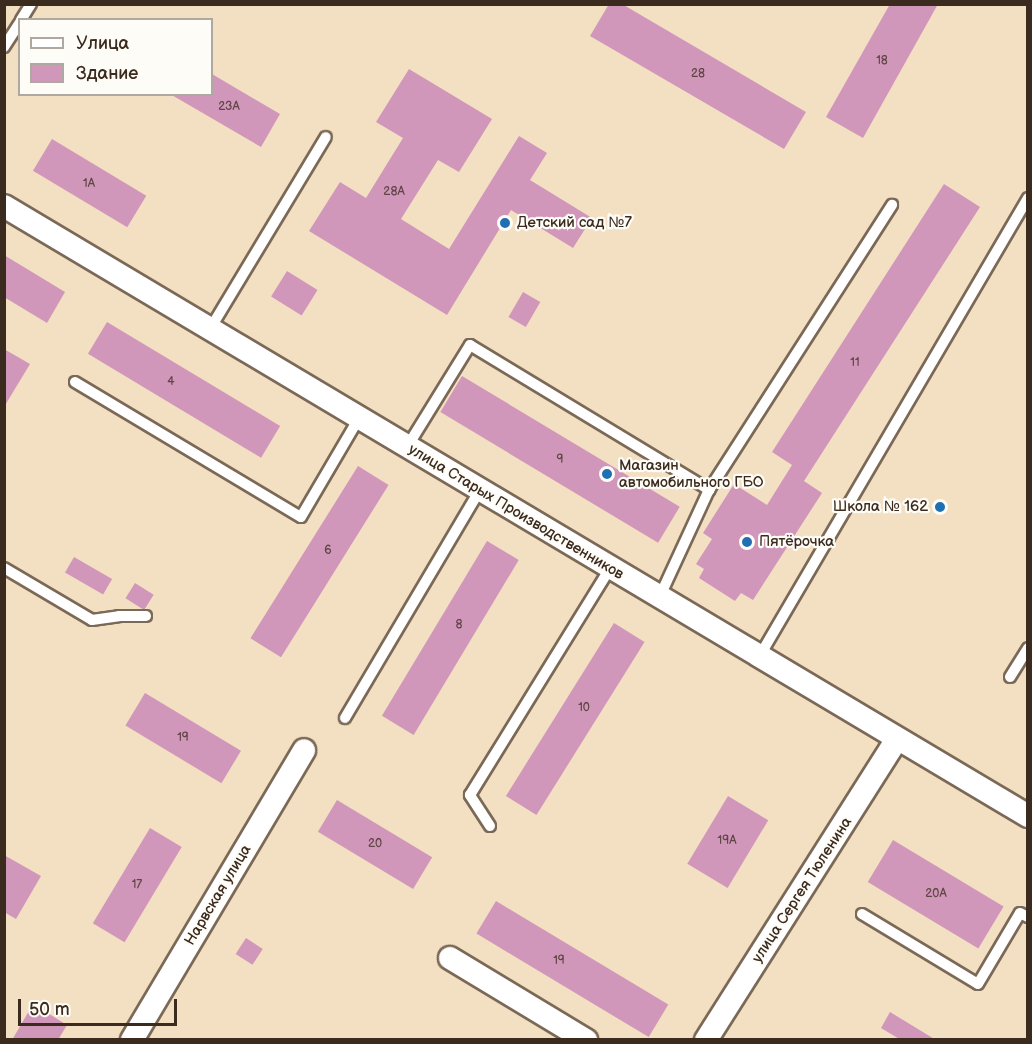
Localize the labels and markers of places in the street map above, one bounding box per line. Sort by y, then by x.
place label: Детский сад №7 [517,214,632,232]
marker: Детский сад №7 [498,216,512,230]
place label: Магазин автомобильного ГБО [619,456,764,491]
marker: Магазин автомобильного ГБО [600,467,614,481]
place label: Школа № 162 [833,498,928,516]
marker: Школа № 162 [933,500,947,514]
place label: Пятёрочка [759,533,834,551]
marker: Пятёрочка [740,535,754,549]

